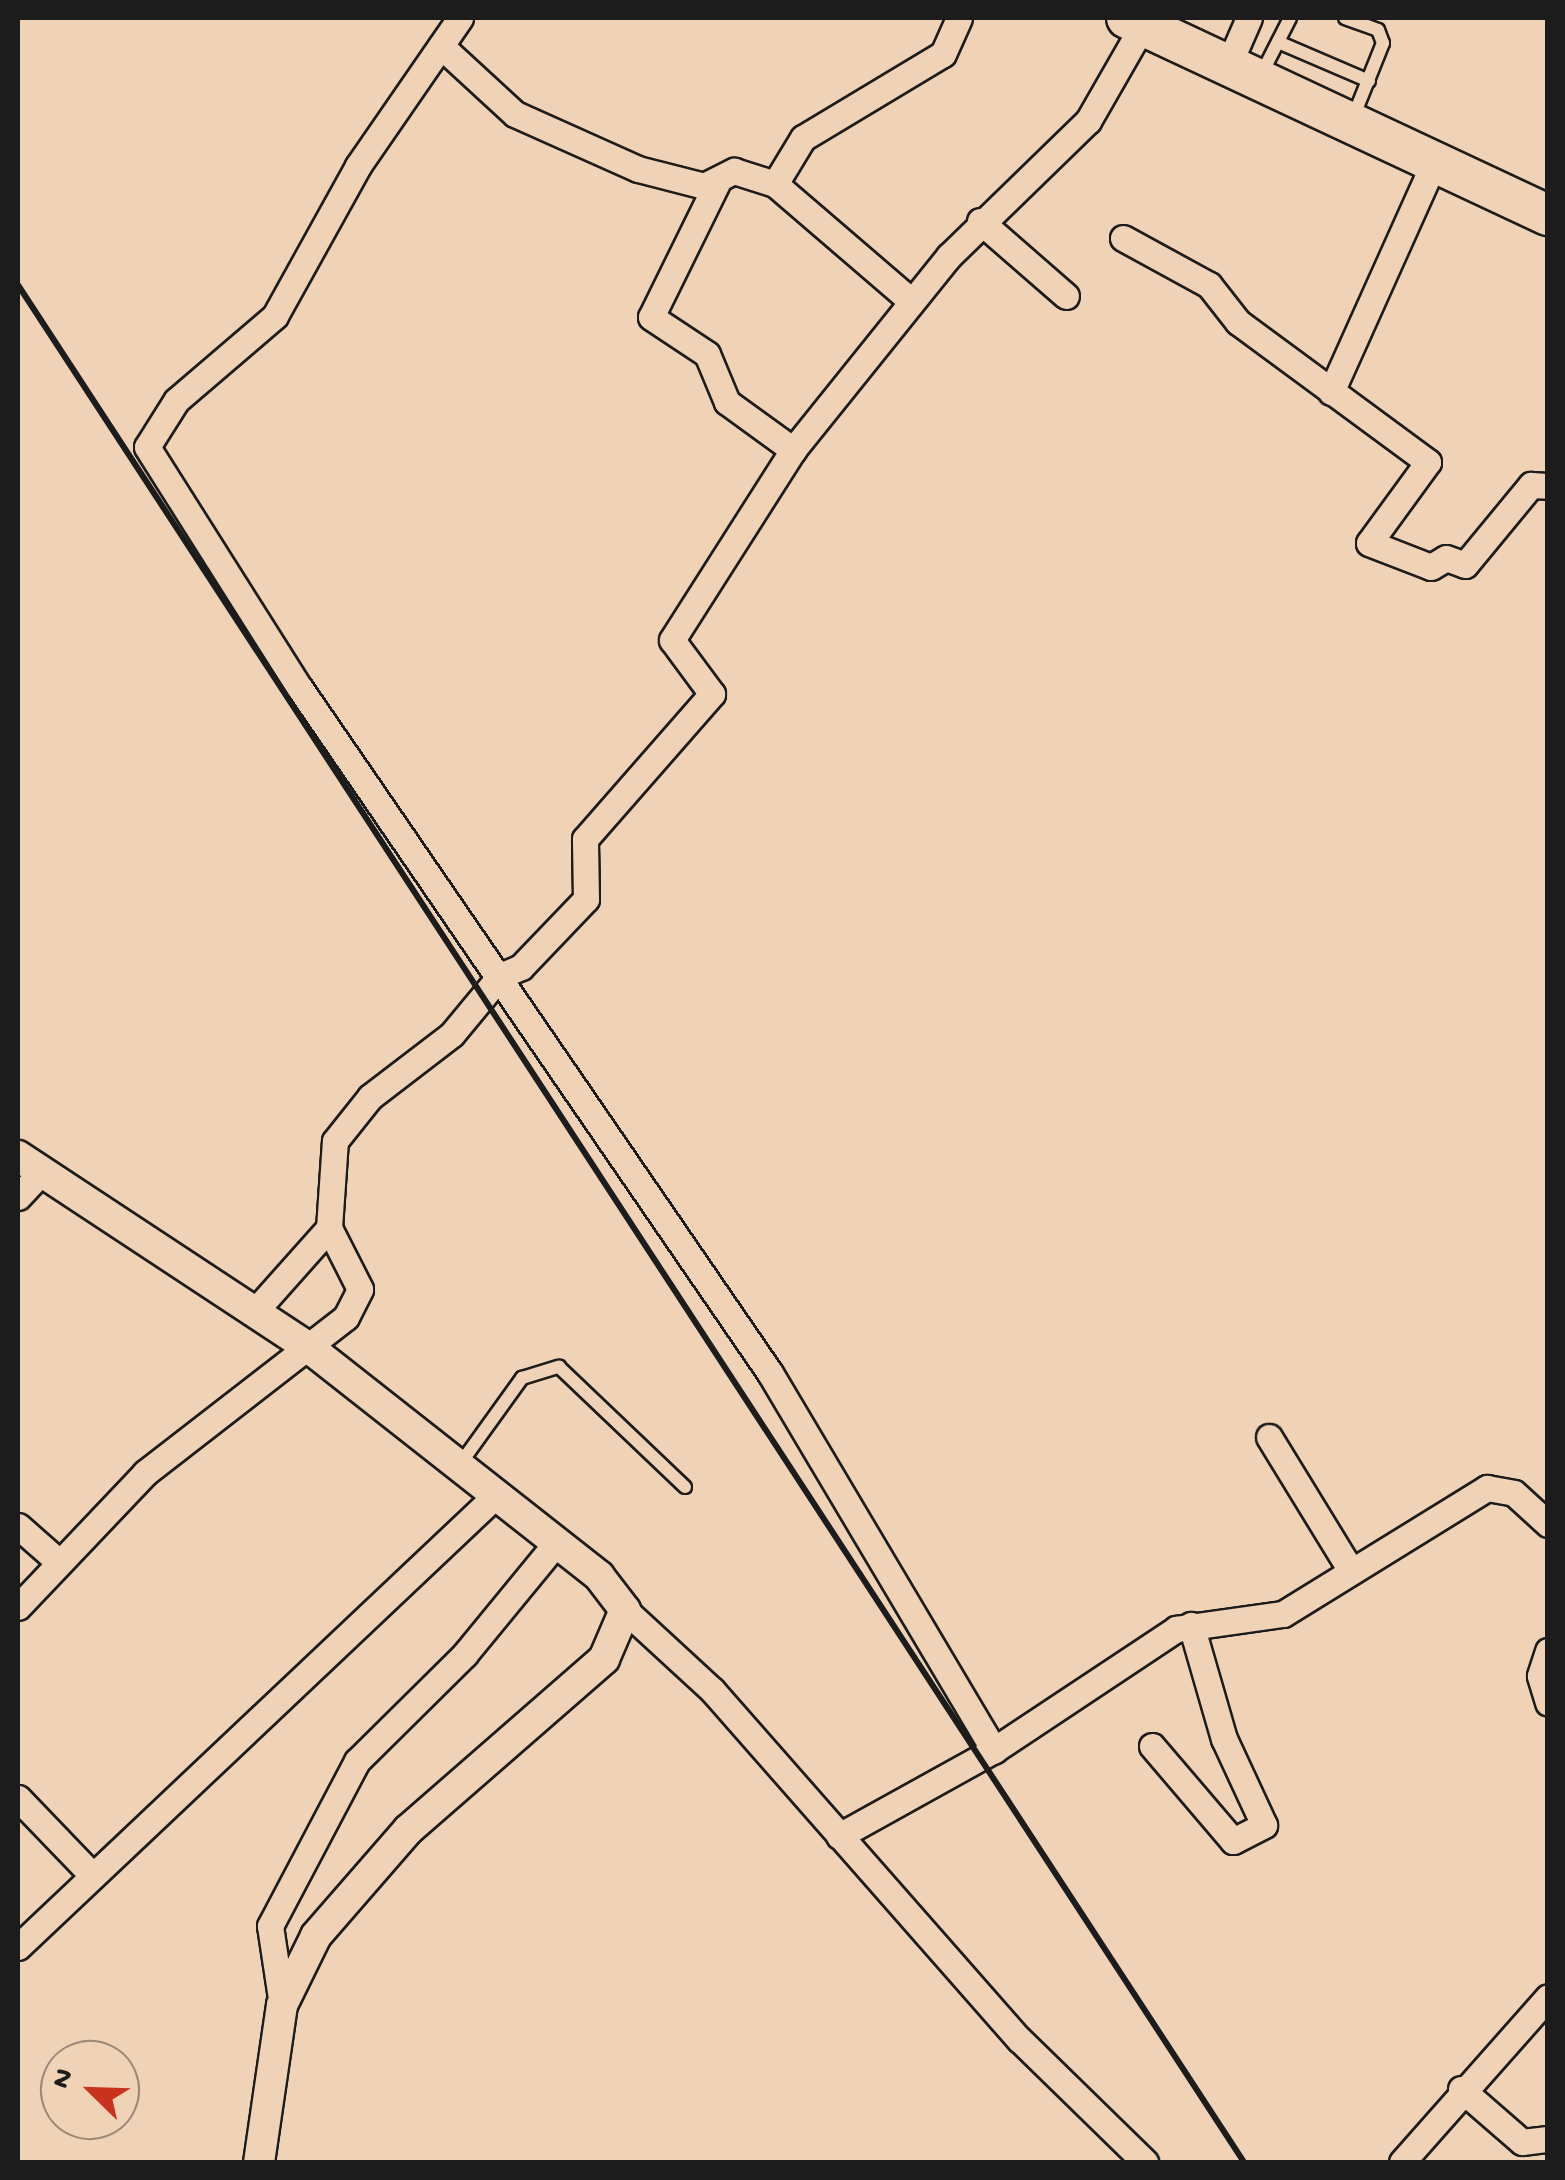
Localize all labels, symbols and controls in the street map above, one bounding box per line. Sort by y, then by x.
north arrow [40,2040,140,2140]
text: N [45,2064,83,2094]

